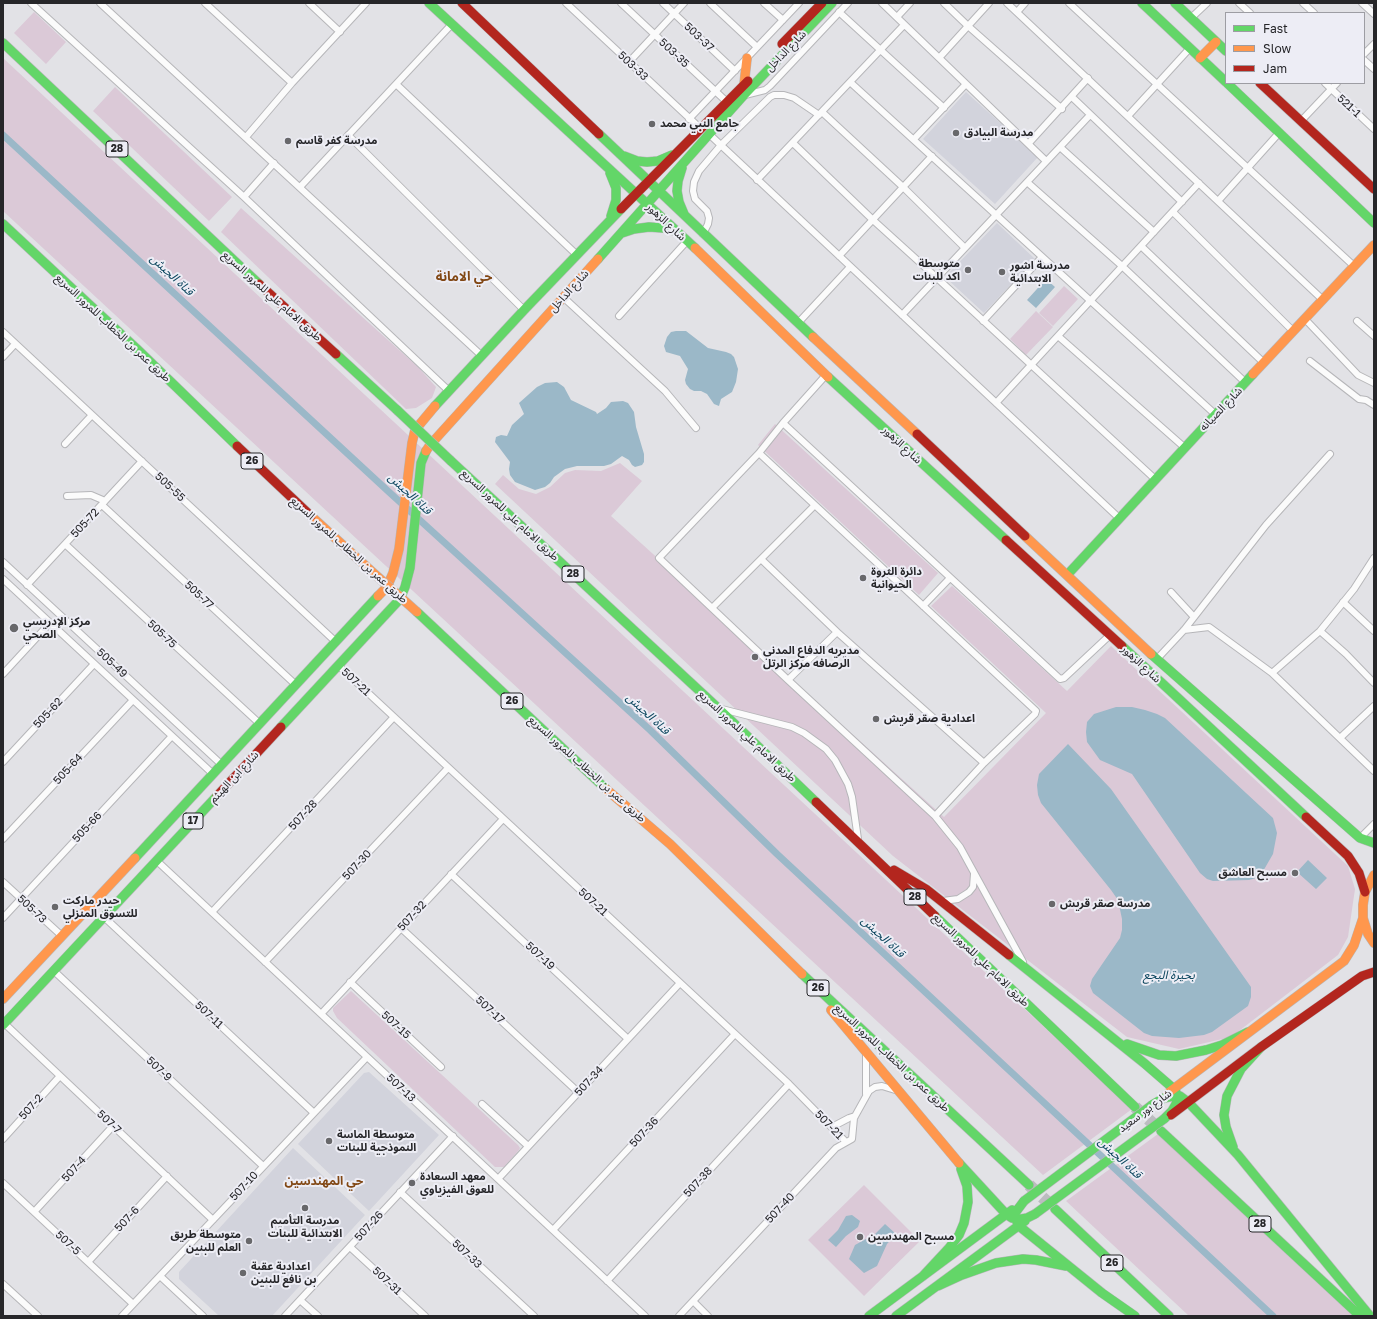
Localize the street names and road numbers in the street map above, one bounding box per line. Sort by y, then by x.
street label: 503-37 [681,20,717,54]
street label: شارع الداخل [763,27,809,75]
street label: 503-35 [656,36,692,70]
street label: 503-33 [615,49,651,83]
street label: 521-1 [1334,92,1364,120]
road number: 28 [106,141,128,157]
street label: شارع الزهور [644,200,688,244]
street label: طريق الامام علي للمرور السريع [220,248,324,344]
street label: شارع الداخل [546,267,592,315]
street label: طريق عمر بن الخطاب للمرور السريع [53,271,173,385]
street label: شارع الصيانه [1197,384,1245,434]
street label: شارع الزهور [880,423,924,467]
road number: 26 [241,453,263,469]
street label: طريق الامام علي للمرور السريع [458,466,562,564]
street label: 505-55 [152,470,188,504]
street label: طريق عمر بن الخطاب للمرور السريع [288,494,410,606]
street label: 505-72 [68,506,102,540]
road number: 28 [562,566,584,582]
street label: 505-77 [182,578,216,612]
street label: 505-75 [145,617,179,651]
street label: شارع الزهور [1119,642,1163,686]
street label: 505-49 [94,646,130,680]
street label: 507-21 [339,665,373,699]
street label: طريق الامام علي للمرور السريع [695,687,799,785]
road number: 26 [501,693,523,709]
street label: 505-62 [31,695,65,731]
street label: طريق عمر بن الخطاب للمرور السريع [526,713,648,825]
street label: شارع ابن الهيثم [207,748,261,806]
street label: 505-64 [51,751,85,787]
street label: 507-28 [286,797,320,833]
street label: 505-66 [70,809,104,845]
road number: 17 [183,813,203,829]
street label: 507-30 [340,847,374,883]
street label: 507-21 [576,885,610,919]
road number: 28 [904,889,926,905]
street label: 505-73 [15,892,49,926]
street label: 507-32 [395,898,429,934]
street label: طريق الامام علي للمرور السريع [930,911,1032,1009]
street label: 507-19 [523,939,557,973]
road number: 26 [807,980,829,996]
street label: 507-17 [473,993,507,1027]
street label: 507-11 [192,999,226,1031]
street label: طريق عمر بن الخطاب للمرور السريع [832,1001,952,1115]
street label: 507-15 [379,1008,413,1042]
street label: 507-9 [144,1054,174,1084]
street label: 507-34 [572,1063,606,1099]
street label: 507-13 [384,1071,418,1105]
street label: شارع بور سعيد [1116,1087,1174,1135]
street label: 507-2 [16,1092,46,1122]
street label: 507-7 [94,1107,124,1137]
street label: 507-21 [812,1108,846,1142]
street label: 507-36 [627,1114,661,1150]
street label: 507-4 [59,1153,89,1185]
street label: 507-38 [681,1164,715,1200]
street label: 507-10 [227,1169,261,1203]
street label: 507-40 [763,1190,797,1226]
street label: 507-6 [112,1204,142,1234]
street label: 507-26 [352,1208,386,1244]
road number: 28 [1249,1216,1271,1232]
street label: 507-5 [53,1228,83,1258]
street label: 507-33 [449,1237,485,1271]
road number: 26 [1101,1255,1123,1271]
street label: 507-31 [370,1264,404,1298]

